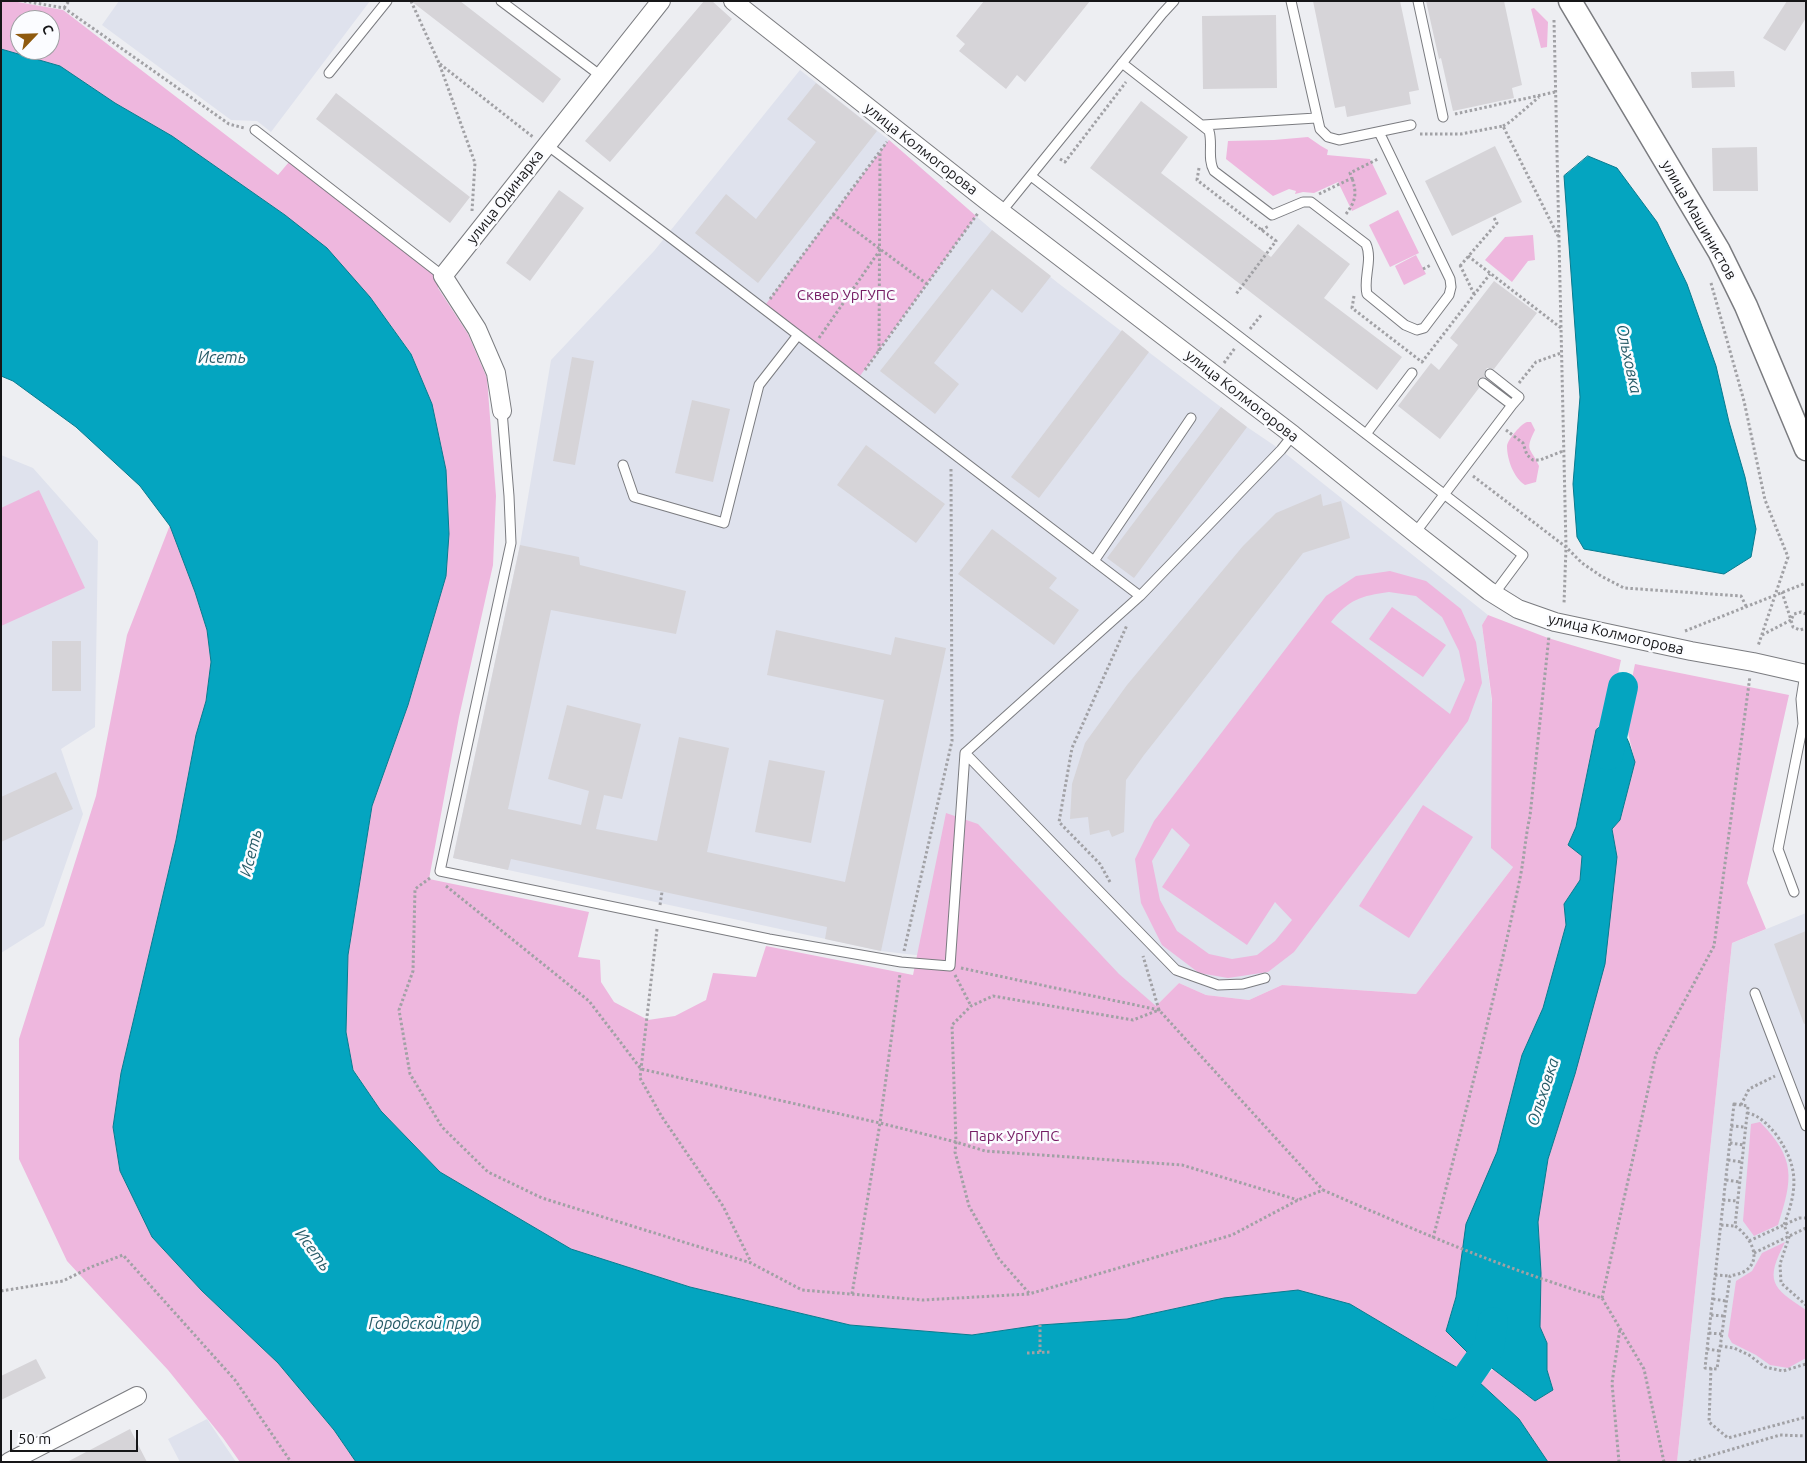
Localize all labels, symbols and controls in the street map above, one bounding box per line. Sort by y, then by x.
north arrow [10,10,60,60]
text: С [39,22,57,37]
street label: улица Колмогорова [861,99,981,199]
street label: улица Одинарка [463,146,547,248]
street label: улица Машинистов [1658,157,1740,283]
park label: Сквер УрГУПС [797,286,895,304]
water label: Ольховка [1612,323,1646,395]
street label: улица Колмогорова [1182,346,1302,446]
water label: Исеть [198,348,246,368]
street label: улица Колмогорова [1546,610,1686,658]
water label: Исеть [236,827,266,879]
water label: Ольховка [1523,1056,1563,1128]
park label: Парк УрГУПС [969,1127,1059,1145]
water label: Исеть [291,1225,335,1275]
water label: Городской пруд [369,1314,479,1334]
scale bar [12,1420,140,1452]
text: 50 m [18,1430,51,1447]

